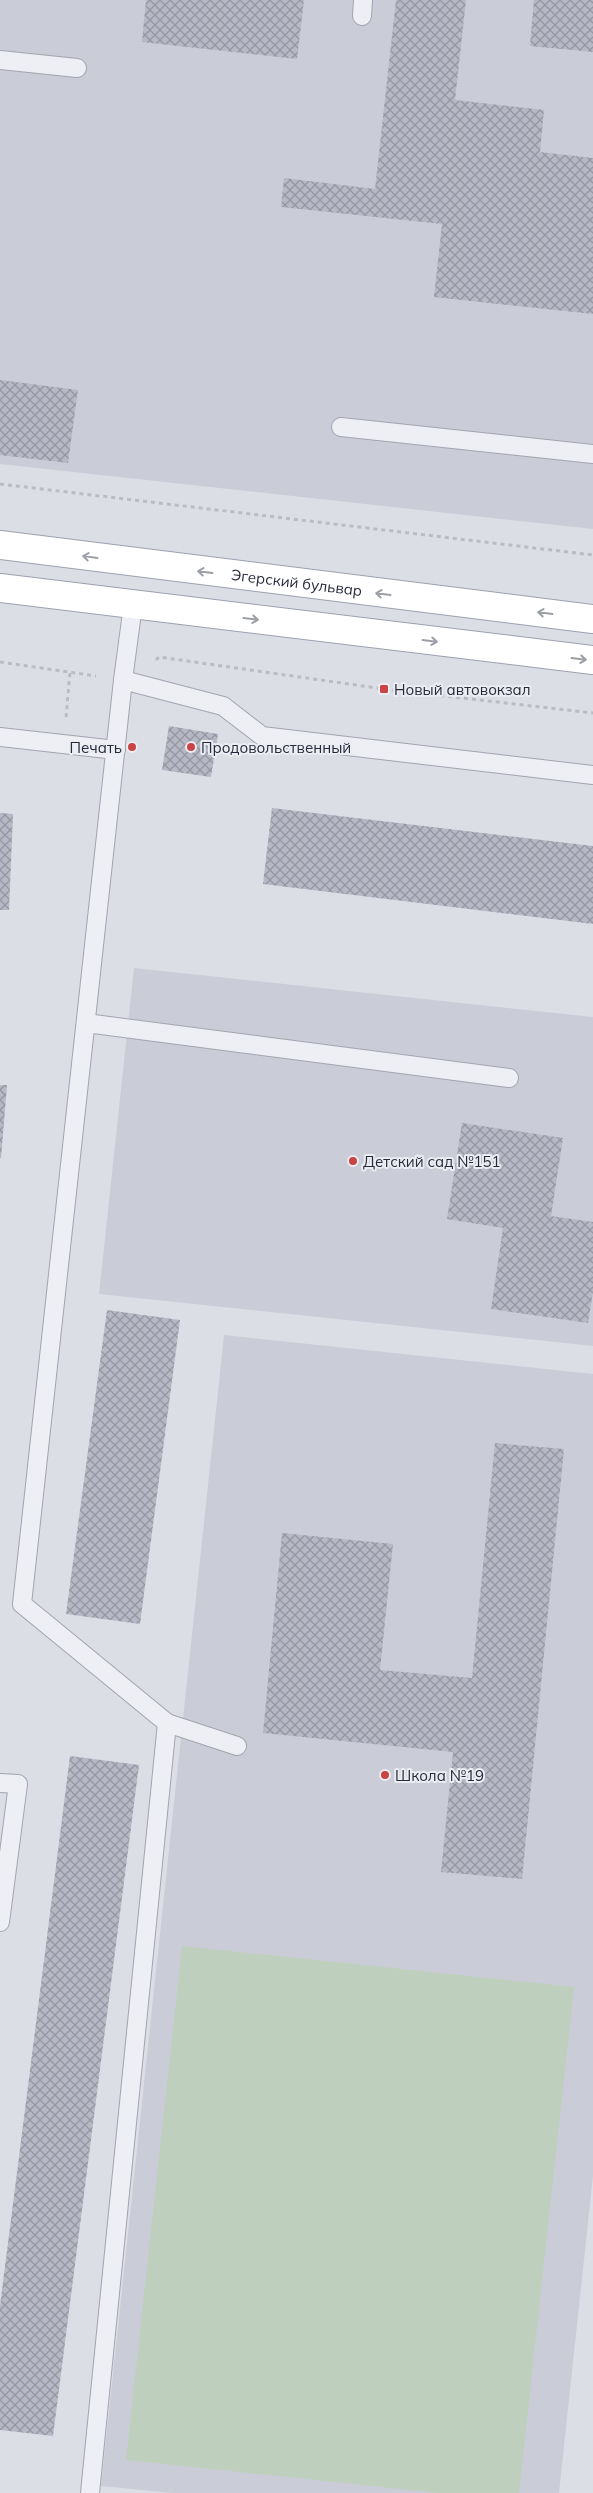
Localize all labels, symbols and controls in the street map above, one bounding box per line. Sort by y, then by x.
one-way arrow [82,552,98,562]
street label: Эгерский бульвар [230,564,363,600]
one-way arrow [197,567,213,577]
one-way arrow [376,589,392,599]
one-way arrow [537,608,553,618]
one-way arrow [243,614,259,624]
one-way arrow [422,636,438,646]
one-way arrow [571,654,587,664]
place label: Новый автовокзал [394,680,531,699]
marker: Новый автовокзал [378,683,390,695]
place label: Печать [70,738,122,757]
place label: Продовольственный [201,738,351,757]
marker: Печать [126,741,138,753]
marker: Продовольственный [185,741,197,753]
place label: Детский сад №151 [363,1152,501,1171]
marker: Детский сад №151 [347,1155,359,1167]
place label: Школа №19 [395,1766,484,1785]
marker: Школа №19 [379,1769,391,1781]

